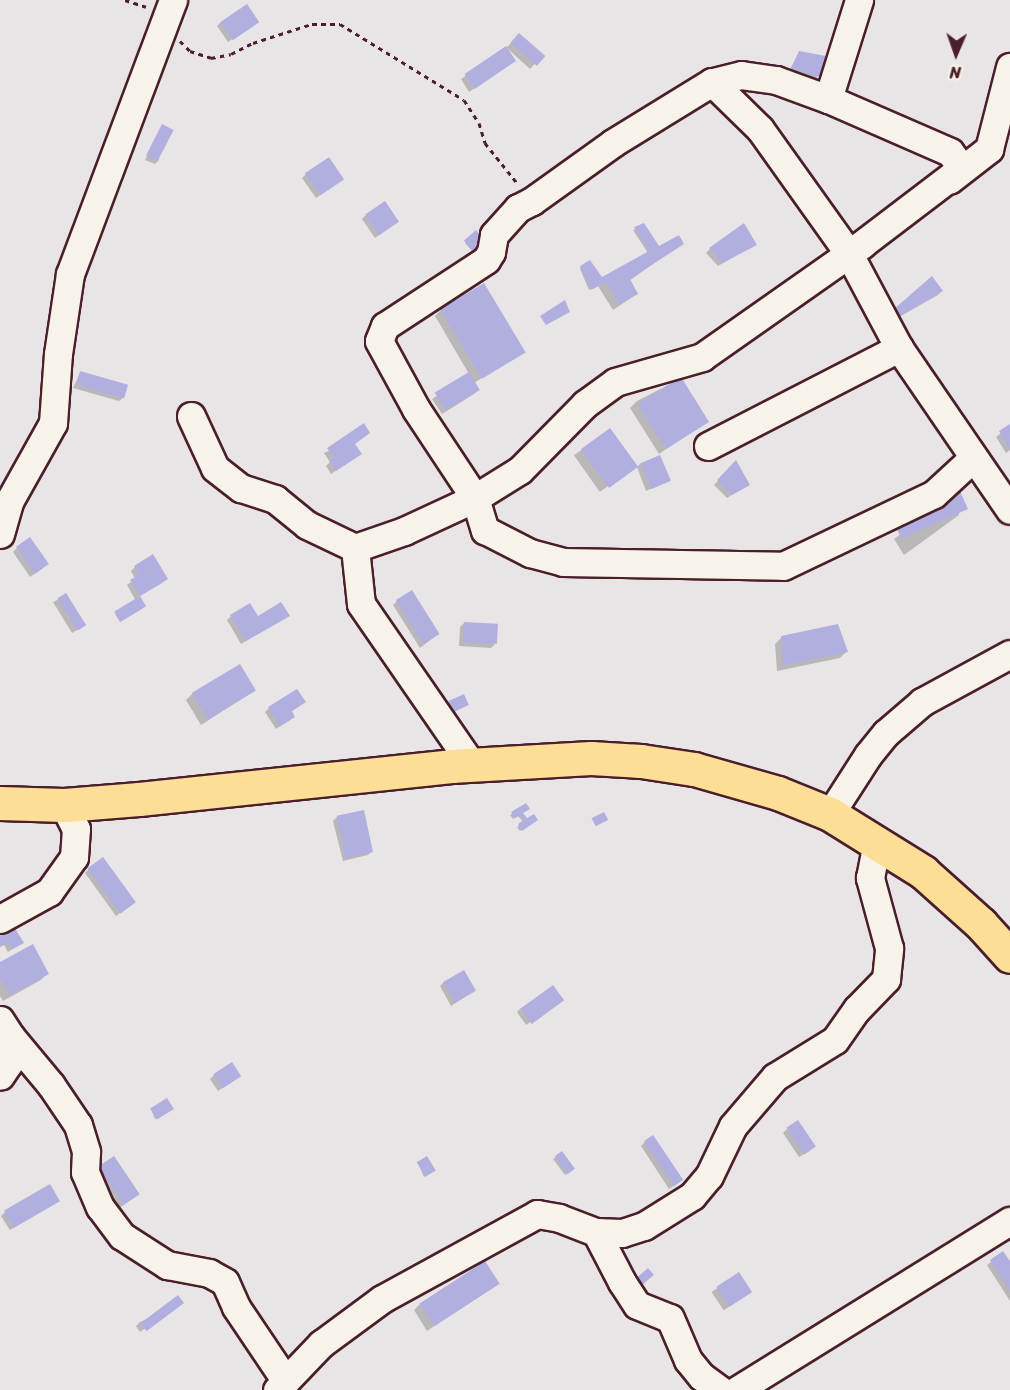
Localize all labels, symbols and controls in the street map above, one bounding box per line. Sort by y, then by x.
north arrow [926,24,986,84]
text: N [949,58,961,87]

